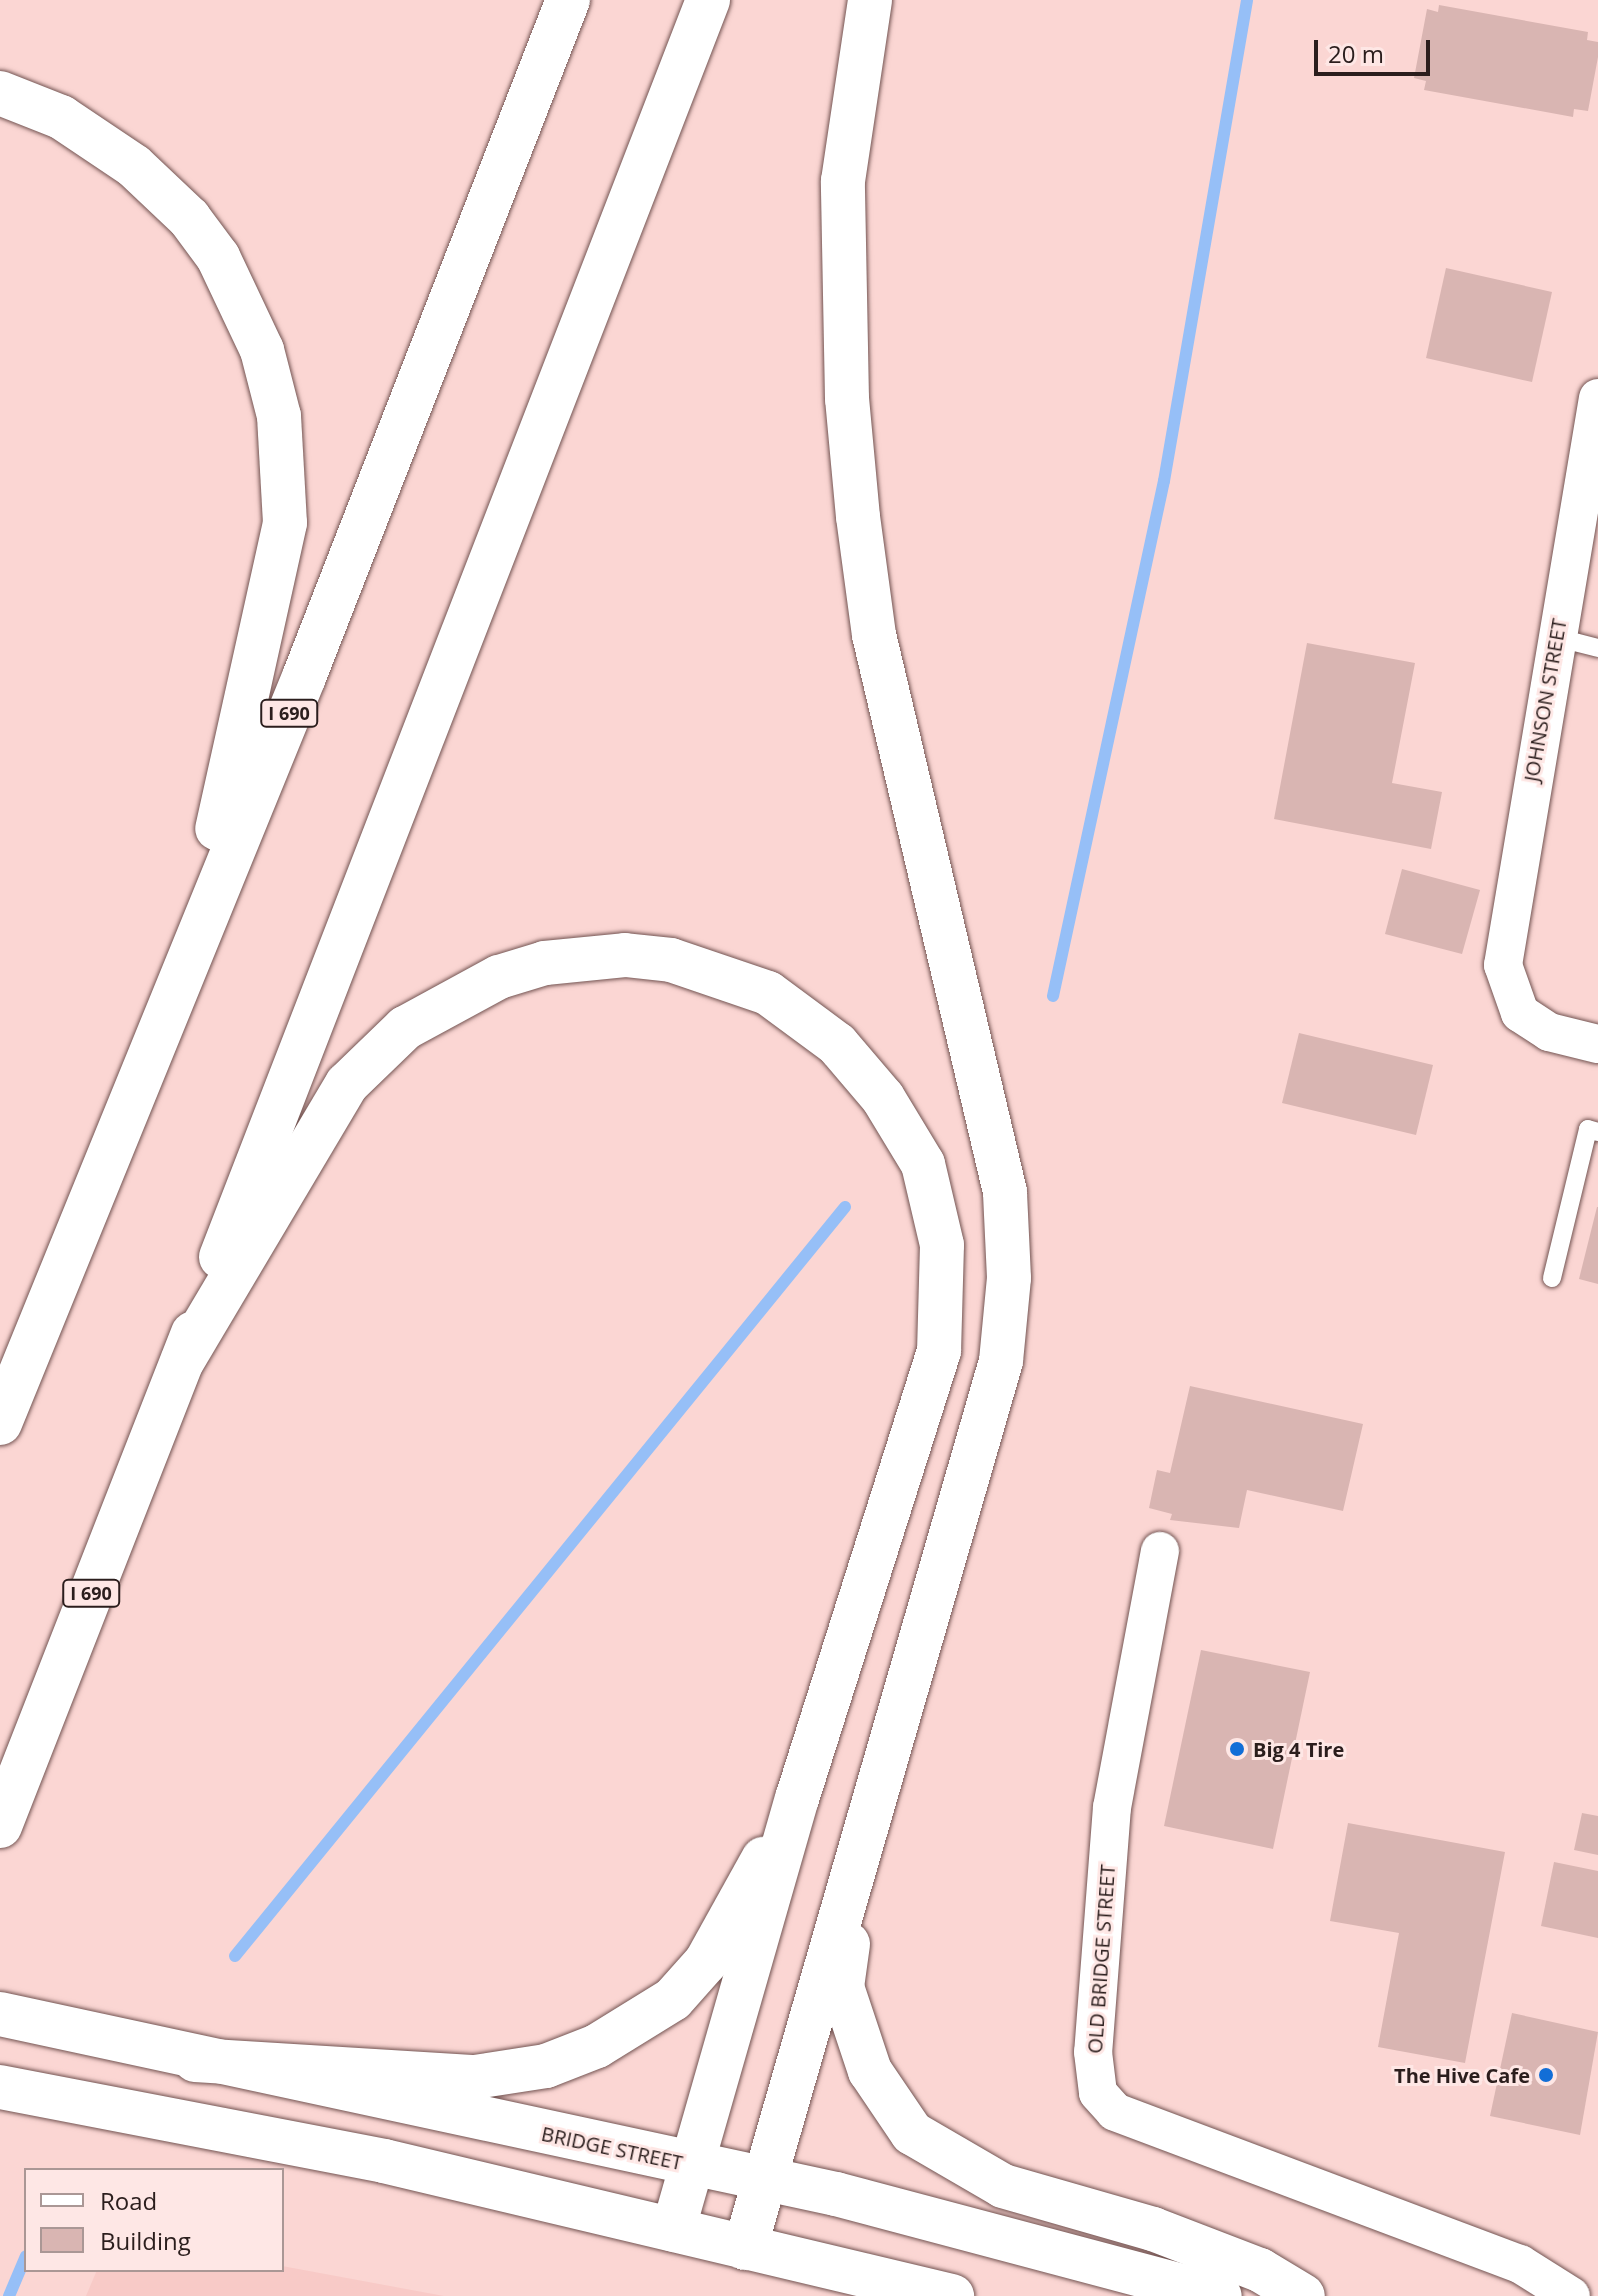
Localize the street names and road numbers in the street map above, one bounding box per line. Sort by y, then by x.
street label: JOHNSON STREET [1519,617,1571,783]
road number: I 690 [259,699,319,727]
road number: I 690 [61,1579,121,1607]
street label: OLD BRIDGE STREET [1082,1864,1120,2054]
street label: BRIDGE STREET [539,2121,685,2175]

